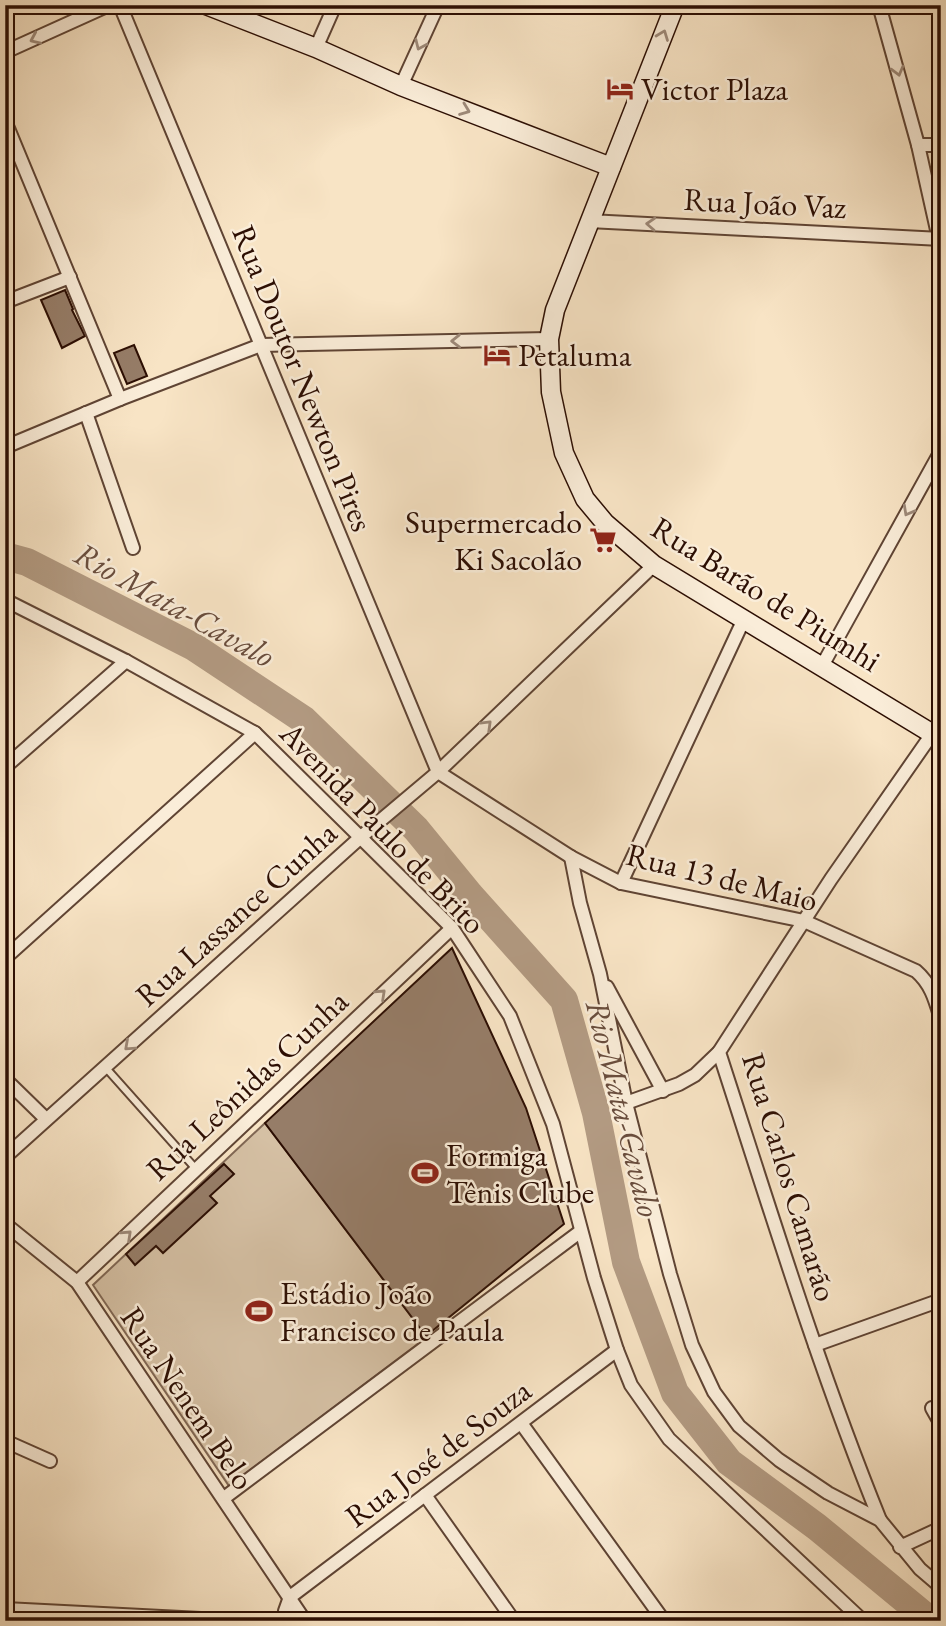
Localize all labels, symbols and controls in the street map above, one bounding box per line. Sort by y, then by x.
one-way arrow [655,30,669,42]
one-way arrow [30,31,42,45]
one-way arrow [414,38,428,51]
one-way arrow [889,65,904,77]
place label: Victor Plaza [641,68,788,110]
hotel icon: Victor Plaza [605,74,635,104]
one-way arrow [458,102,470,116]
street label: Rua João Vaz [683,178,847,228]
one-way arrow [645,217,656,232]
street label: Rua Doutor Newton Pires [222,219,384,537]
one-way arrow [450,333,461,348]
place label: Petaluma [518,334,632,376]
hotel icon: Petaluma [482,340,512,370]
place label: Supermercado Ki Sacolão [405,501,582,580]
one-way arrow [903,504,916,516]
street label: Rua Barão de Piumhi [643,507,889,682]
supermarket icon: Supermercado Ki Sacolão [588,525,618,555]
water label: Rio Mata-Cavalo [67,532,282,677]
street label: Avenida Paulo de Brito [270,712,495,943]
one-way arrow [479,720,492,733]
street label: Rua Lassance Cunha [126,812,346,1016]
street label: Rua 13 de Maio [622,833,822,921]
street label: Rua Leônidas Cunha [137,980,357,1190]
one-way arrow [373,990,386,1003]
water label: Rio Mata-Cavalo [576,995,671,1221]
one-way arrow [124,1038,137,1050]
street label: Rua Carlos Camarão [732,1048,848,1306]
place label: Formiga Tênis Clube [446,1134,594,1213]
sports icon: Formiga Tênis Clube [410,1158,440,1188]
one-way arrow [119,1230,132,1243]
place label: Estádio João Francisco de Paula [280,1272,504,1351]
sports icon: Estádio João Francisco de Paula [244,1296,274,1326]
street label: Rua Nenem Belo [111,1298,265,1498]
street label: Rua José de Souza [337,1369,540,1537]

